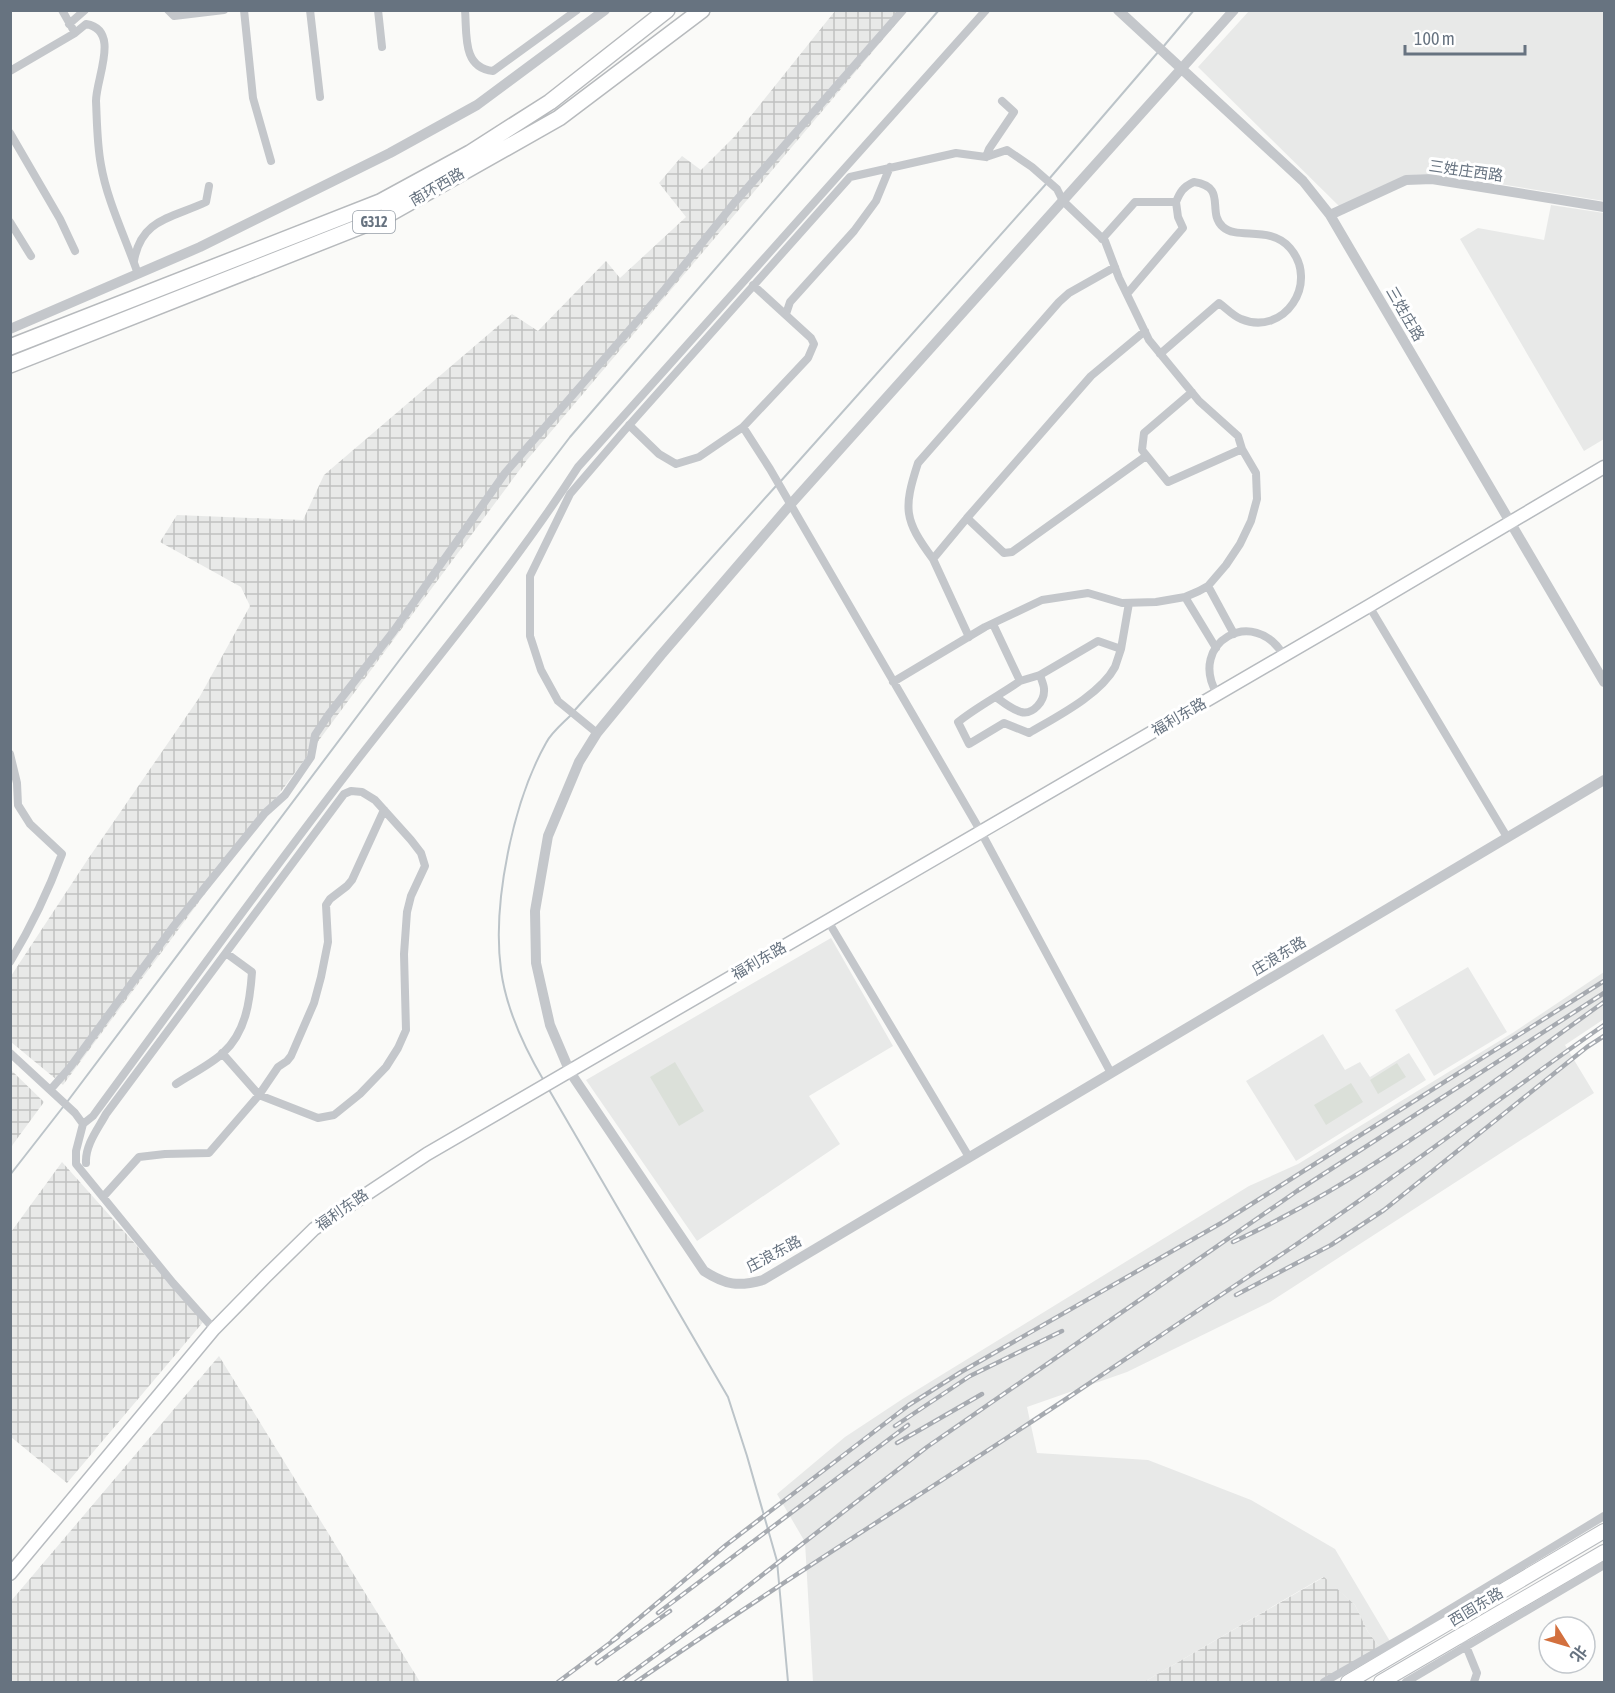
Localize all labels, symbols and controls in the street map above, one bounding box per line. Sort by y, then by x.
scale bar [1405,18,1525,56]
text: 100 m [1414,28,1455,49]
street label: 三姓庄西路 [1428,157,1504,184]
street label: 南环西路 [407,164,467,209]
road number: G312 [353,211,395,233]
street label: 三姓庄路 [1383,284,1428,344]
street label: 福利东路 [1149,694,1209,739]
street label: 庄浪东路 [1249,933,1309,978]
street label: 福利东路 [729,938,789,983]
street label: 福利东路 [312,1185,371,1234]
street label: 庄浪东路 [743,1232,804,1275]
street label: 西固东路 [1446,1584,1506,1629]
north arrow [1537,1615,1597,1675]
text: 北 [1567,1642,1591,1666]

